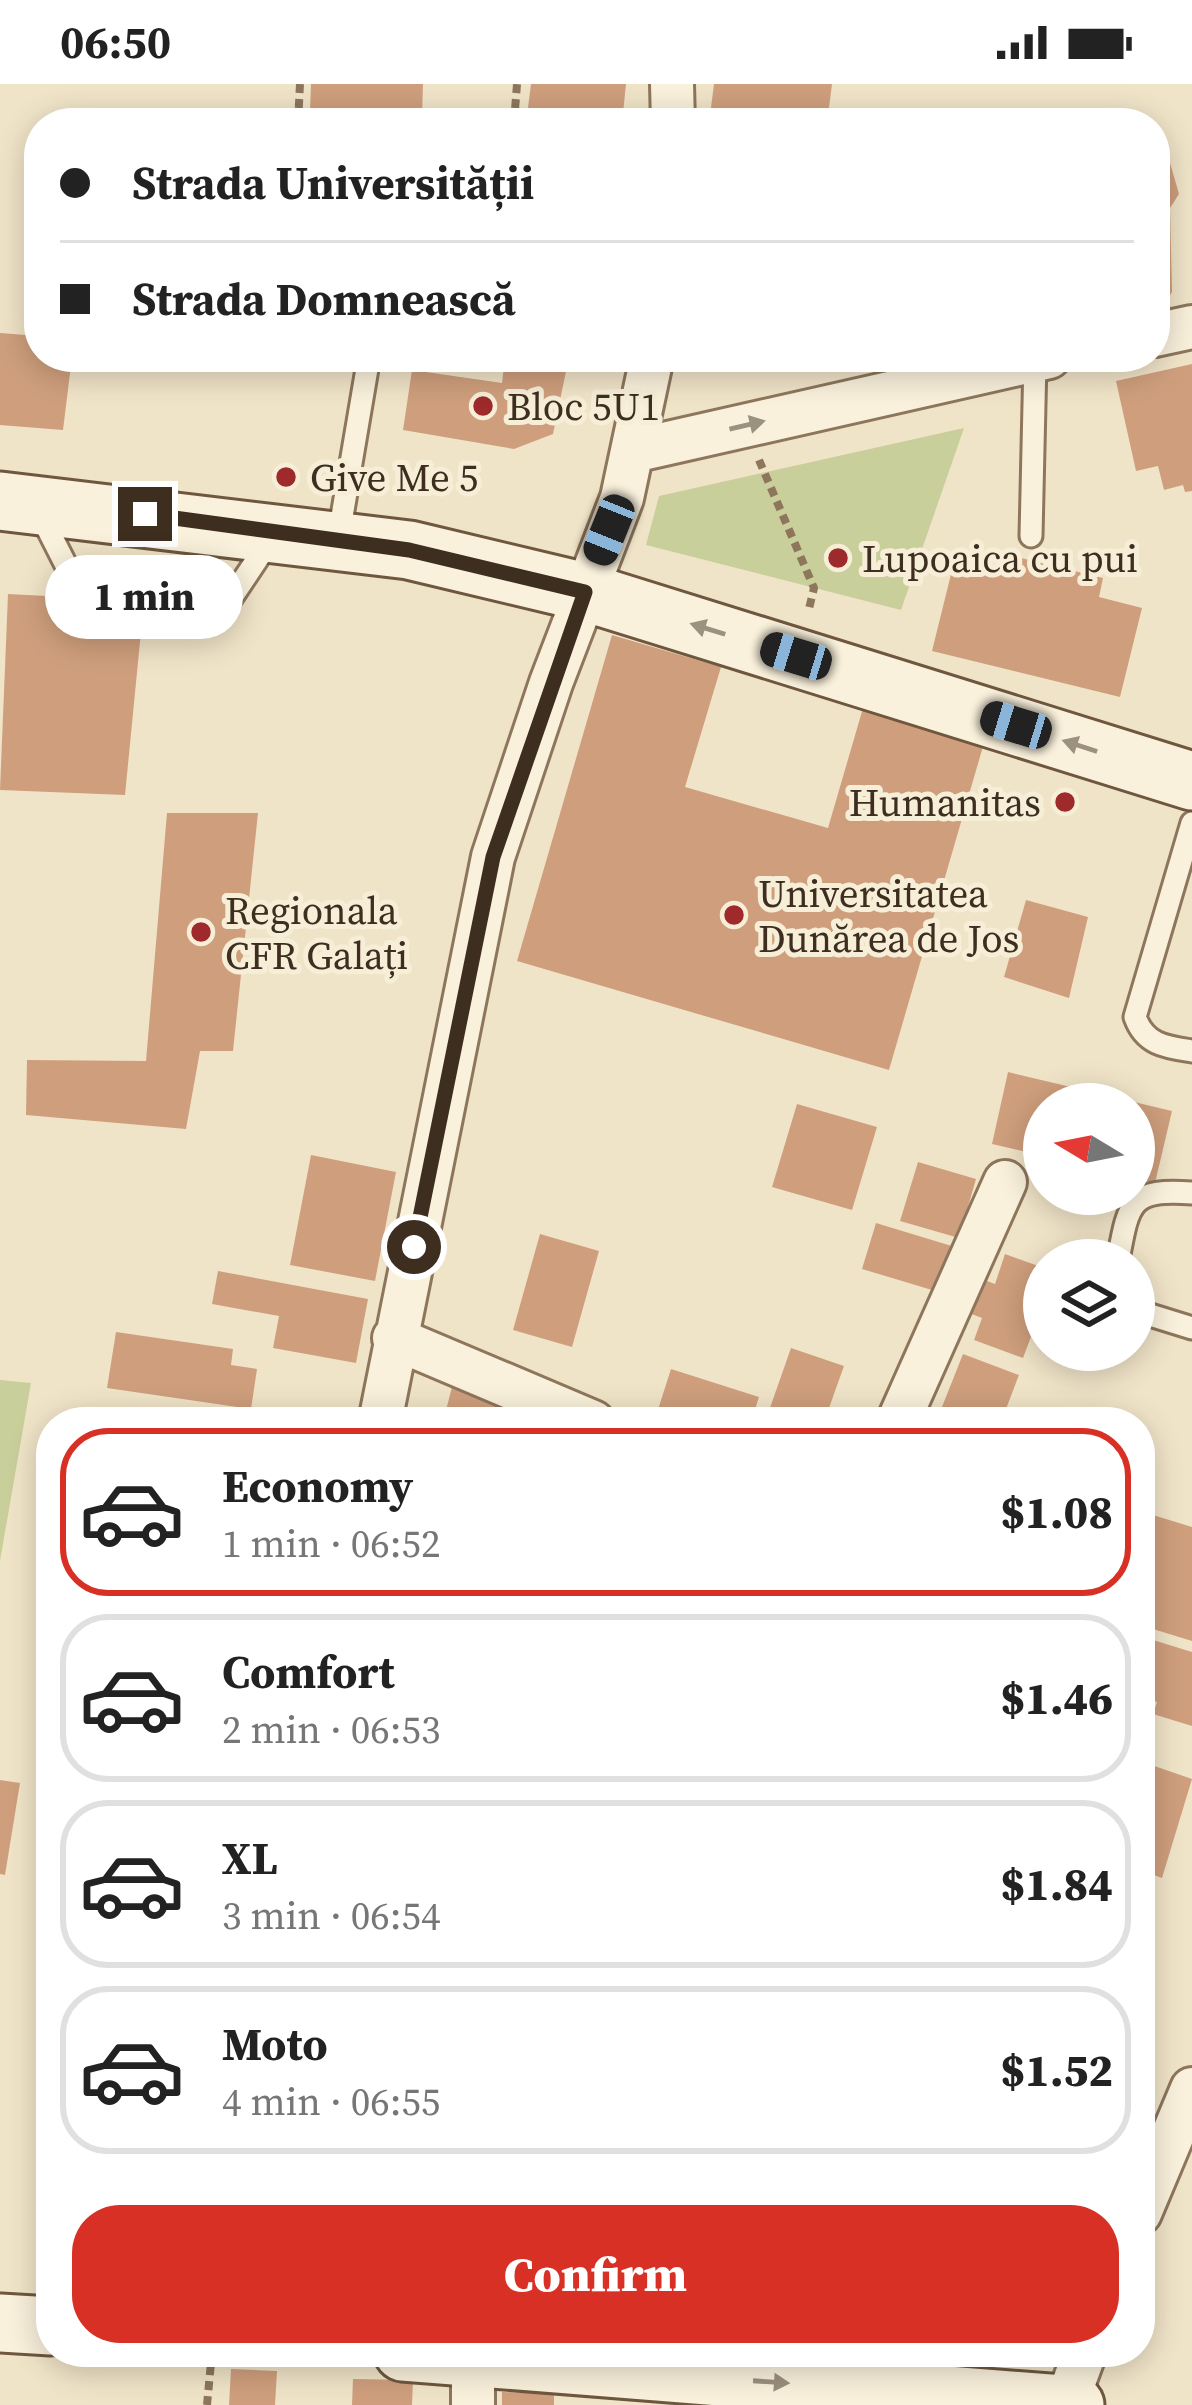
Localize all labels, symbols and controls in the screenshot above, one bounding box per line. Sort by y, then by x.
text: 06:50 [60,11,171,73]
text: Strada Universității [132,152,534,214]
text: Strada Domnească [132,268,516,330]
place label: Bloc 5U1 [507,380,660,433]
marker: Bloc 5U1 [470,393,496,419]
one-way arrow [729,415,766,434]
place label: Give Me 5 [310,451,478,504]
marker: Give Me 5 [273,464,299,490]
route end [118,487,172,541]
car [579,490,639,570]
place label: Lupoaica cu pui [862,532,1138,585]
marker: Lupoaica cu pui [825,545,851,571]
callout: 1 min [46,556,244,640]
text: 1 min [93,570,195,623]
one-way arrow [689,619,726,637]
car [756,628,836,684]
car [976,697,1056,753]
one-way arrow [1061,735,1098,754]
place label: Humanitas [849,776,1041,829]
marker: Humanitas [1052,789,1078,815]
place label: Universitatea Dunărea de Jos [758,867,1020,965]
place label: Regionala CFR Galați [225,884,408,982]
marker: Universitatea Dunărea de Jos [721,902,747,928]
marker: Regionala CFR Galați [188,919,214,945]
north arrow [1023,1083,1155,1215]
map controls [1023,1083,1155,1371]
route start [387,1220,441,1274]
button: layers [1023,1239,1155,1371]
text: Economy [222,1455,413,1517]
icon: car [78,1458,186,1566]
text: $1.08 [1000,1481,1113,1543]
text: 1 min · 06:52 [222,1517,441,1570]
text: Comfort [222,1641,395,1703]
icon: car [78,1644,186,1752]
text: $1.46 [1000,1667,1113,1729]
text: 2 min · 06:53 [222,1703,441,1756]
text: XL [222,1827,278,1889]
icon: car [78,1830,186,1938]
text: $1.84 [1000,1853,1113,1915]
text: 3 min · 06:54 [222,1889,441,1942]
text: Moto [222,2013,328,2075]
icon: car [78,2016,186,2124]
text: $1.52 [1000,2039,1113,2101]
text: 4 min · 06:55 [222,2075,441,2128]
button: Confirm [72,2205,1119,2343]
one-way arrow [753,2373,790,2392]

